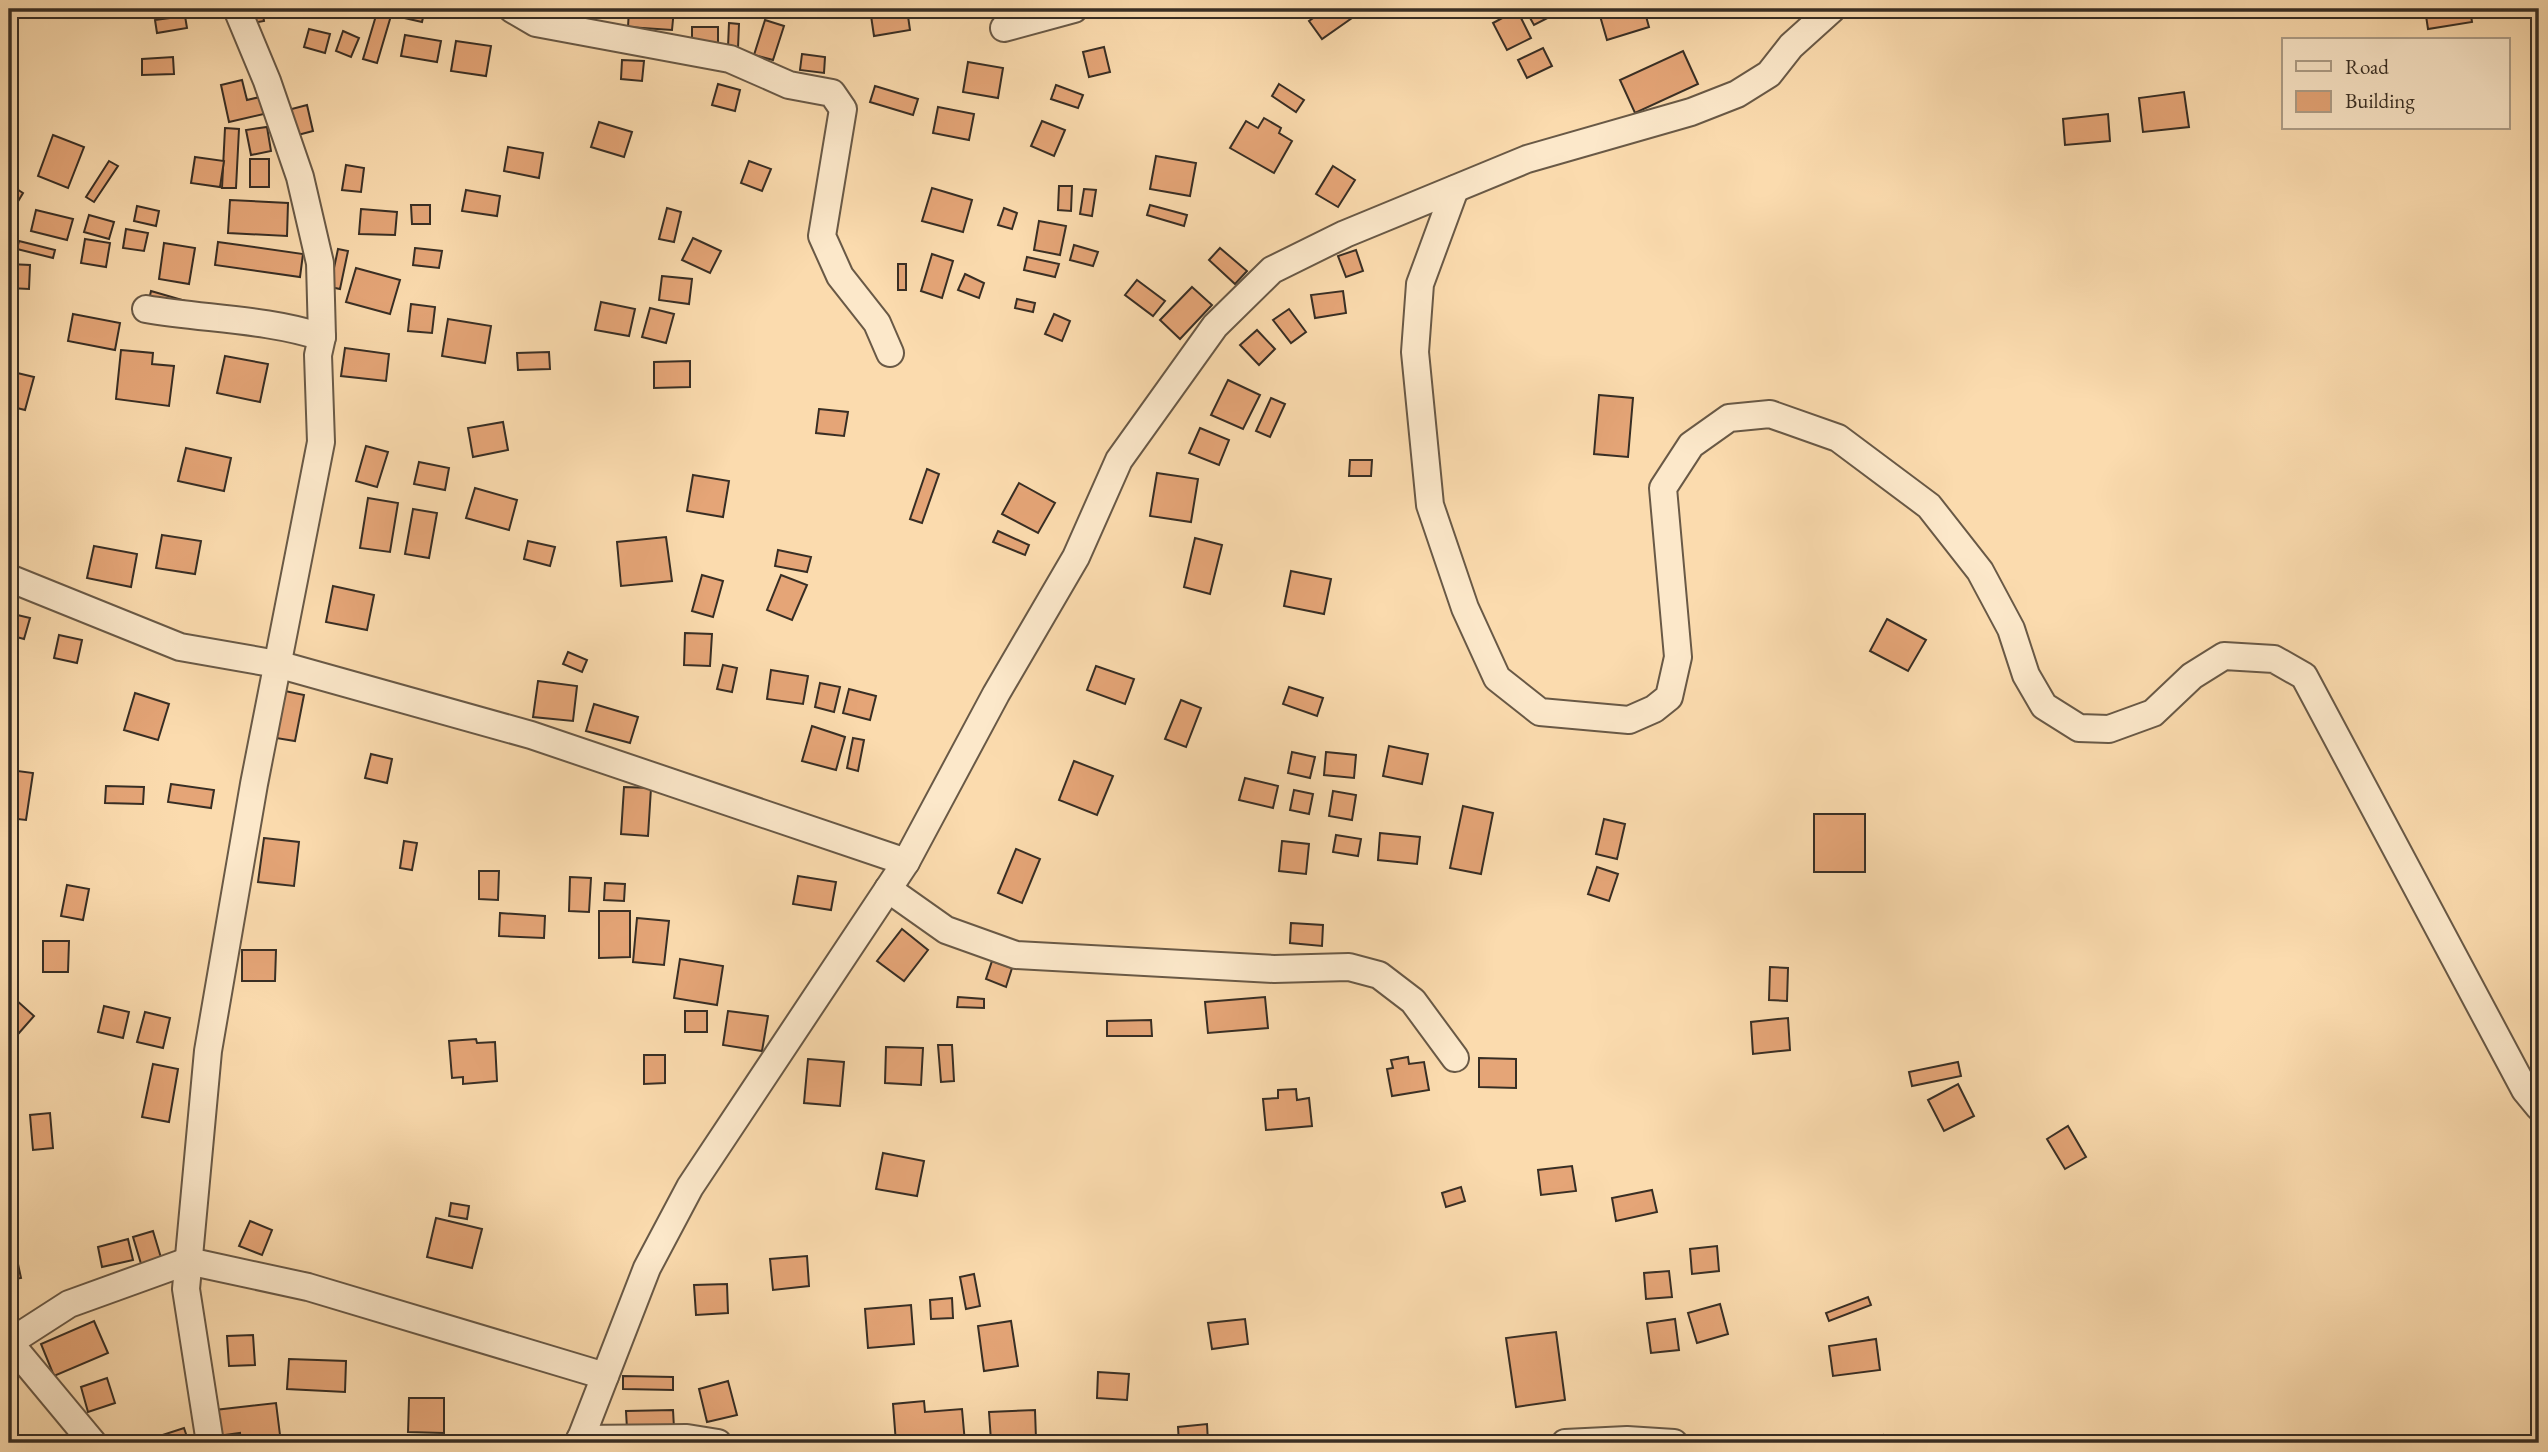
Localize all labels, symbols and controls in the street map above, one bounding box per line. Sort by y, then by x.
legend [2282,38,2510,130]
text: Road [2345,53,2389,80]
text: Building [2345,87,2415,114]

